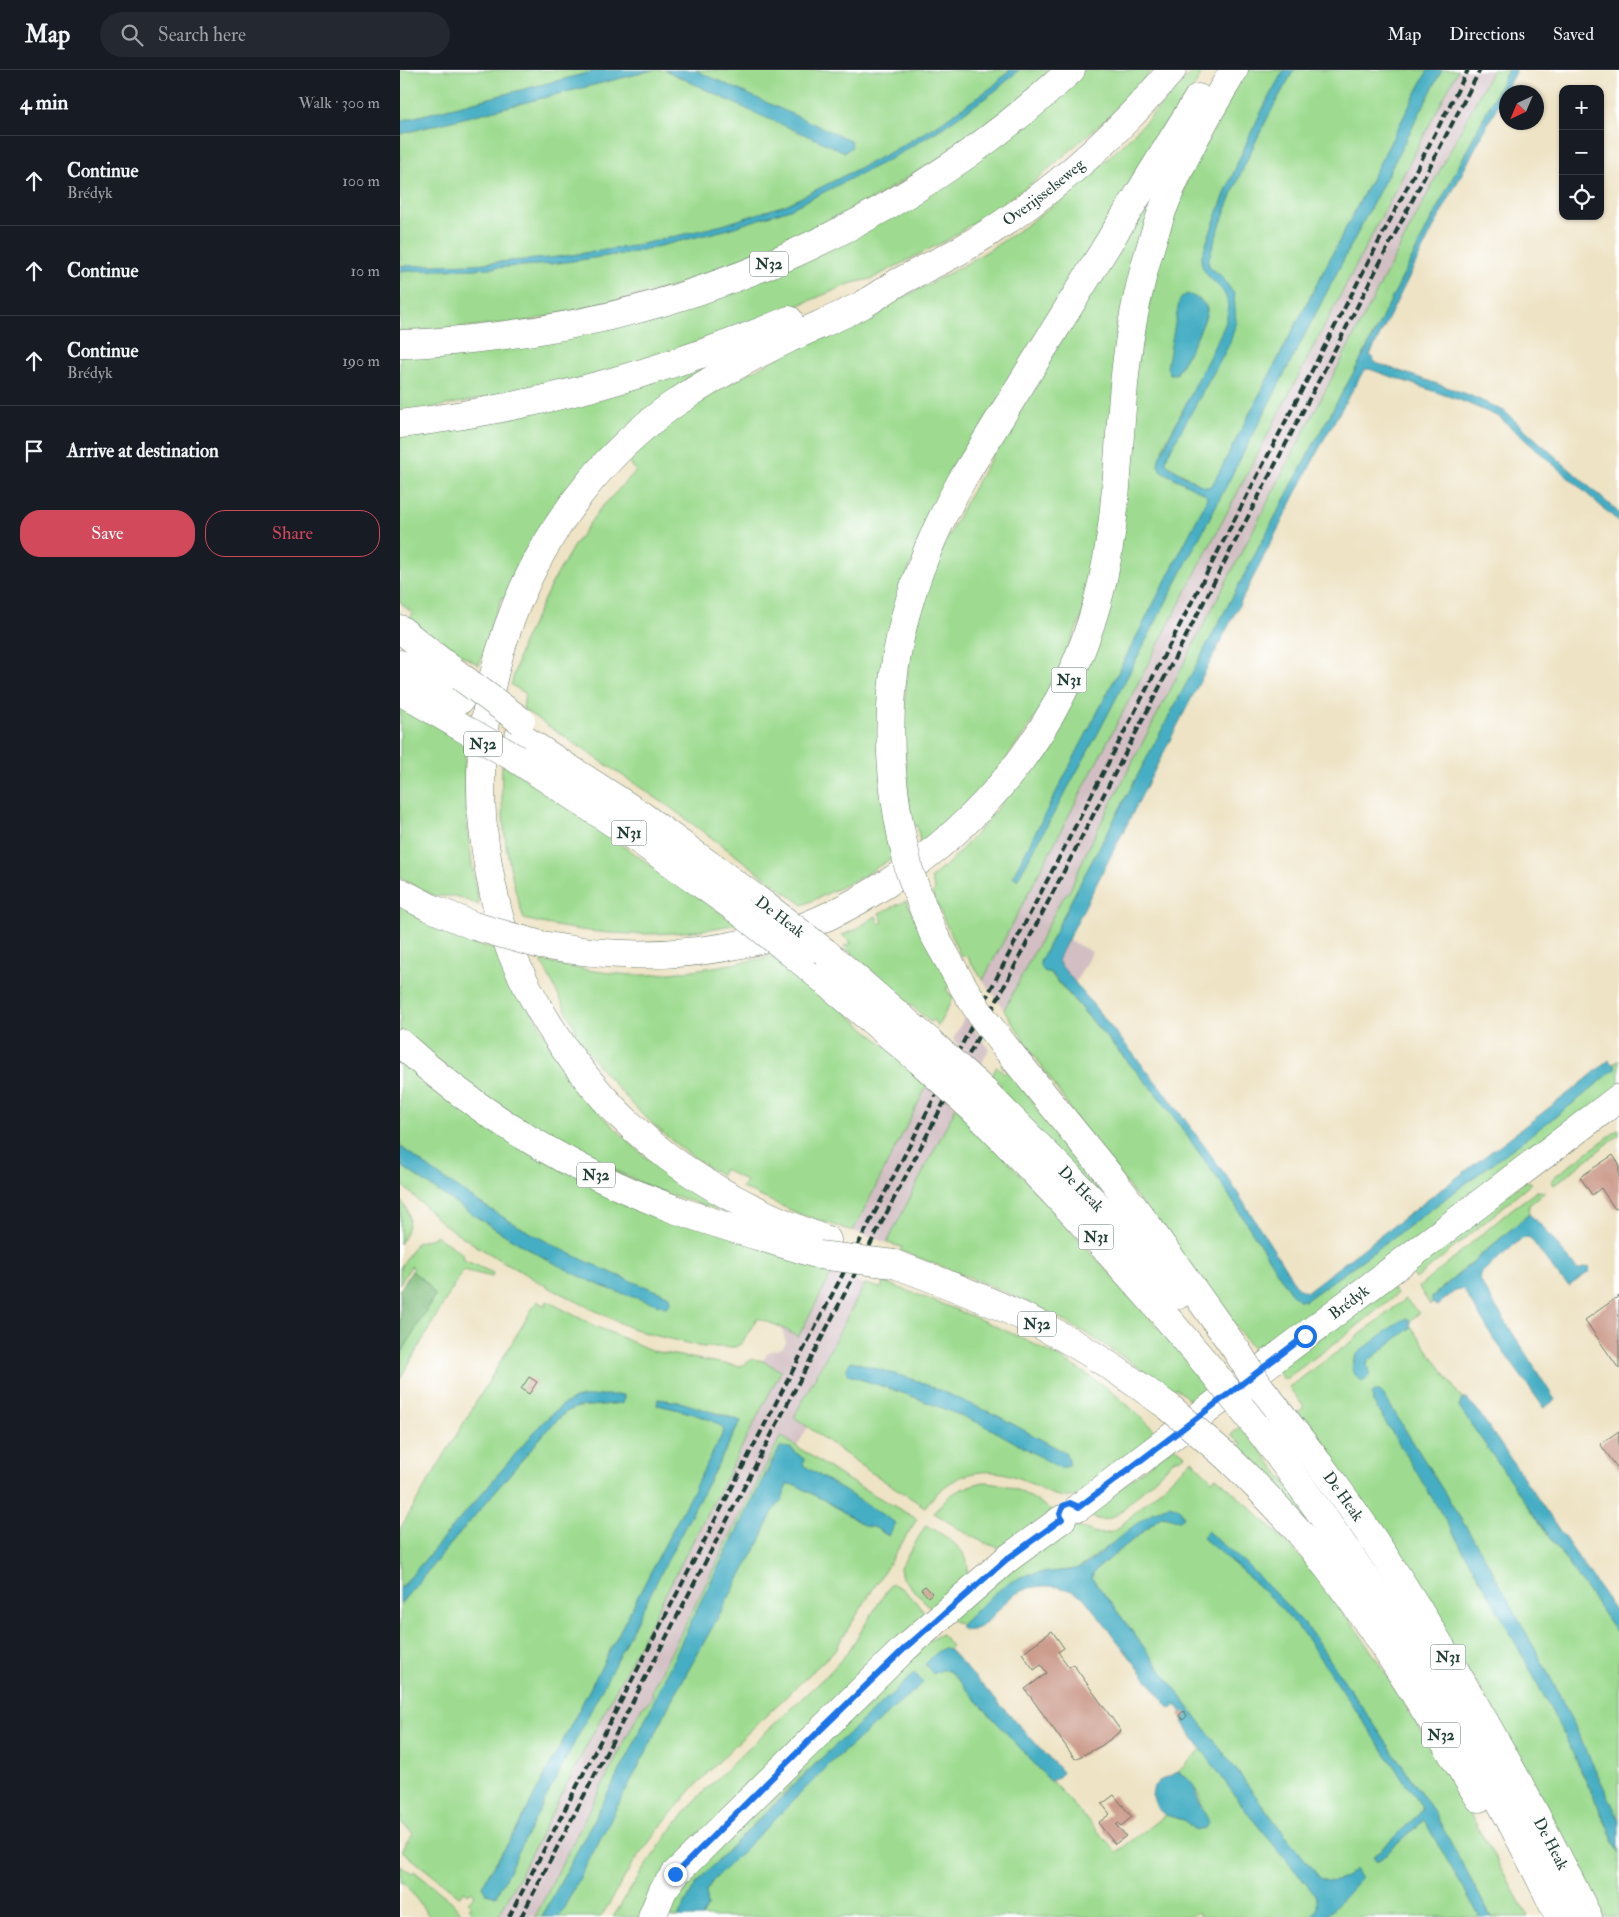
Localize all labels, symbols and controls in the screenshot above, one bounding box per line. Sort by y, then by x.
search box [100,12,450,57]
text: Map [25,19,70,50]
icon: search [118,21,146,49]
text: Search here [158,23,246,47]
text: Map [1388,23,1421,46]
text: Directions [1449,23,1525,46]
text: Saved [1553,23,1594,46]
north arrow [1499,85,1544,130]
map controls [1559,85,1604,220]
button: + [1559,85,1604,130]
text: 4 min [20,89,68,116]
text: Walk · 300 m [299,93,380,113]
button: − [1559,130,1604,175]
street label: Overijsselseweg [999,154,1090,231]
text: Continue [67,159,138,183]
icon: ahead [20,167,48,195]
text: 100 m [342,171,380,191]
button: locate [1559,175,1604,220]
text: Brédyk [67,183,113,203]
road number: N32 [750,252,788,276]
icon: ahead [20,257,48,285]
text: Continue [67,259,138,283]
text: 10 m [350,261,380,281]
text: Continue [67,339,138,363]
icon: ahead [20,347,48,375]
text: 190 m [342,351,380,371]
text: Brédyk [67,363,113,383]
icon: arrive [20,437,48,465]
text: Arrive at destination [67,439,219,463]
button: Save [20,510,195,557]
button: Share [205,510,380,557]
road number: N31 [1052,668,1086,692]
road number: N32 [464,732,502,756]
road number: N31 [612,820,646,846]
street label: De Heak [751,892,809,942]
road number: N32 [577,1162,615,1188]
street label: De Heak [1054,1162,1109,1216]
road number: N31 [1078,1224,1114,1250]
street label: Brédyk [1325,1280,1374,1324]
road number: N32 [1018,1312,1056,1336]
route start [1294,1325,1317,1348]
street label: De Heak [1318,1468,1368,1526]
road number: N31 [1430,1644,1466,1670]
road number: N32 [1422,1722,1460,1748]
street label: De Heak [1529,1814,1573,1874]
route end [664,1863,687,1886]

